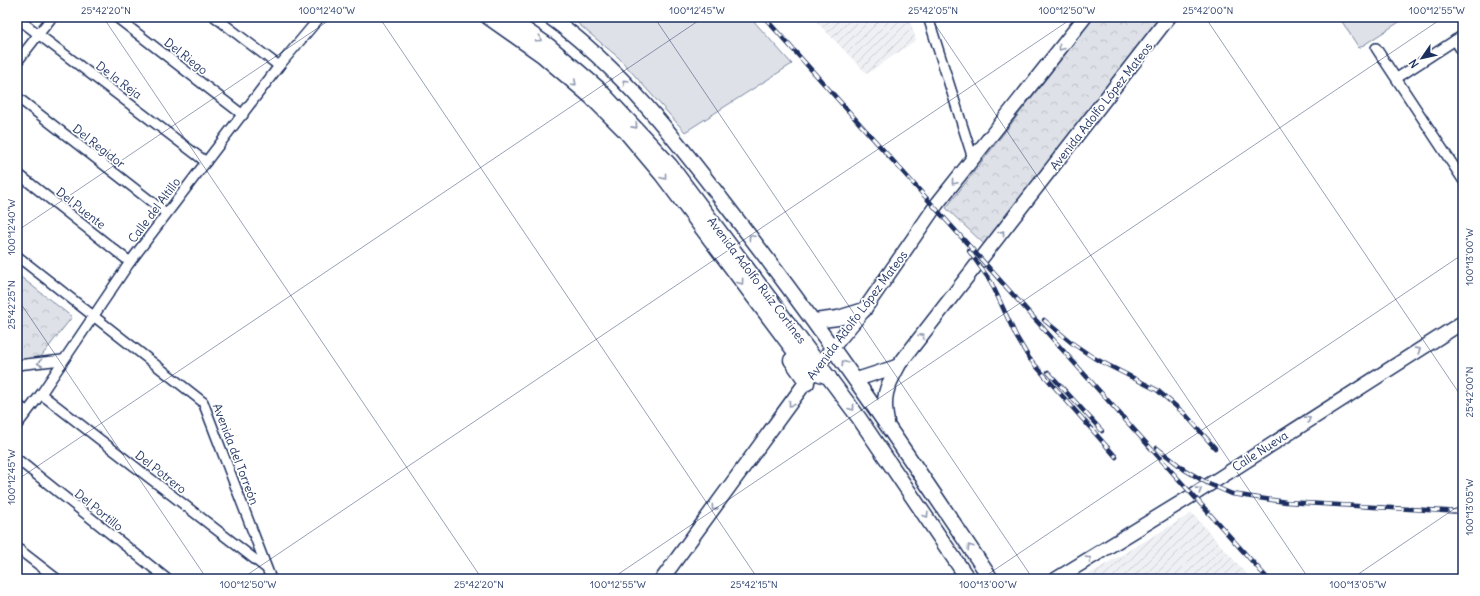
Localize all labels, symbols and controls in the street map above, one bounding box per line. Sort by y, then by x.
text: 25°42'20"N [81,4,131,17]
text: 100°12'40"W [299,4,355,17]
text: 100°12'45"W [669,4,725,17]
text: 25°42'05"N [908,4,958,17]
text: 100°12'50"W [1039,4,1095,17]
text: 25°42'00"N [1183,4,1234,17]
text: 100°12'55"W [1409,4,1465,17]
street label: Del Riego [161,34,211,78]
one-way arrow [535,34,542,42]
north arrow [1402,38,1442,78]
street label: Avenida Adolfo López Mateos [1046,39,1156,173]
one-way arrow [1059,43,1066,50]
text: N [1406,57,1422,71]
street label: De la Reja [93,58,145,102]
one-way arrow [570,79,577,86]
one-way arrow [622,79,630,87]
street label: Del Regidor [70,121,128,171]
one-way arrow [631,121,638,129]
one-way arrow [659,173,666,180]
street label: Calle del Altillo [125,174,183,246]
one-way arrow [952,178,959,185]
street label: Del Puente [53,184,109,232]
text: 100°12'40"W [5,199,18,255]
street label: Avenida Adolfo Ruíz Cortines [704,214,810,346]
text: 100°13'00"W [1463,228,1476,286]
one-way arrow [997,231,1004,238]
one-way arrow [748,234,755,241]
street label: Avenida Adolfo López Mateos [803,247,911,383]
one-way arrow [736,277,743,284]
text: 25°42'25"N [5,280,18,330]
one-way arrow [918,333,925,340]
one-way arrow [1414,347,1421,355]
one-way arrow [37,358,43,367]
one-way arrow [842,361,849,368]
text: 25°42'00"N [1463,367,1476,418]
one-way arrow [788,400,796,407]
street label: Avenida del Torreón [210,401,262,507]
one-way arrow [847,404,855,411]
one-way arrow [1304,417,1311,424]
street label: Calle Nueva [1229,427,1291,475]
street label: Del Potrero [132,447,190,497]
text: 100°12'45"W [5,449,18,505]
text: 100°13'05"W [1463,479,1476,535]
street label: Del Portillo [72,486,126,534]
one-way arrow [1195,488,1202,495]
one-way arrow [712,504,719,511]
one-way arrow [921,511,929,518]
one-way arrow [967,544,974,551]
one-way arrow [1085,556,1092,563]
text: 100°12'50"W [220,578,276,591]
text: 25°42'20"N [454,578,504,591]
text: 100°12'55"W [590,578,646,591]
text: 25°42'15"N [730,578,778,591]
text: 100°13'00"W [959,578,1017,591]
text: 100°13'05"W [1330,578,1386,591]

